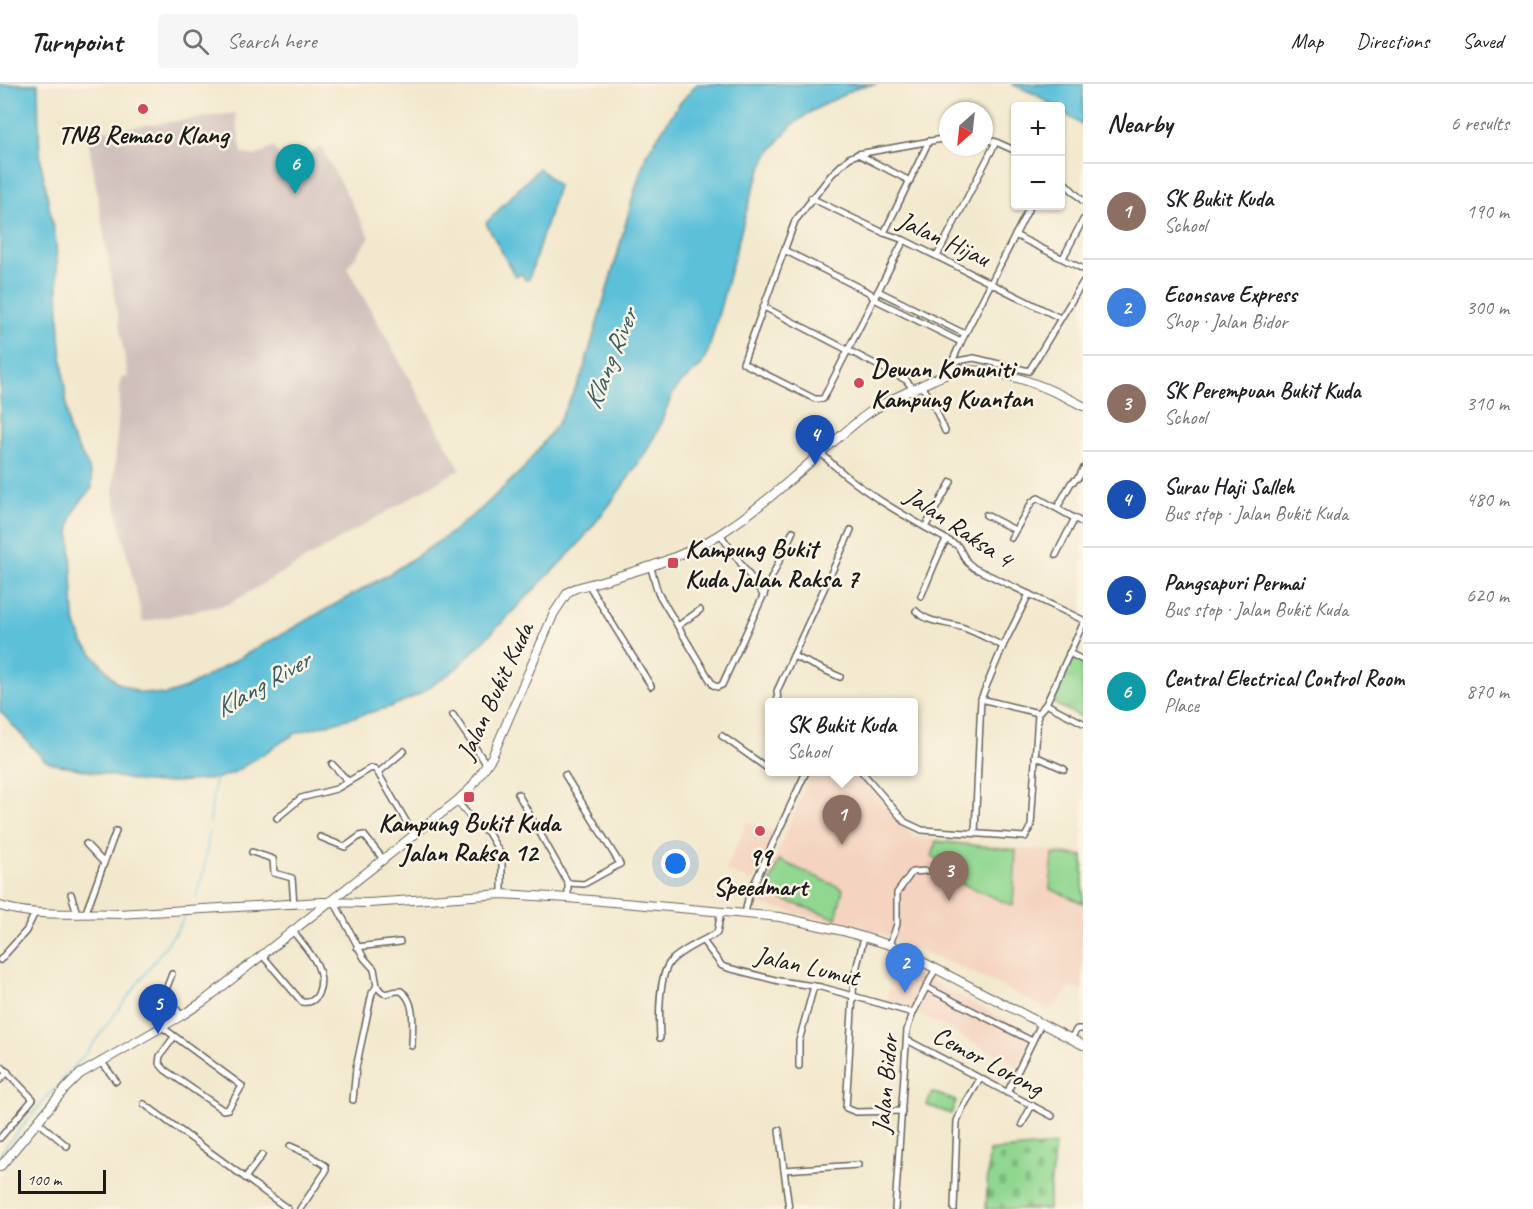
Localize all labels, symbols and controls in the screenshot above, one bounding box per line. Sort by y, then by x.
search box [158,14,578,68]
text: Turnpoint [30,24,122,59]
icon: search [179,25,212,58]
text: Search here [227,27,317,55]
text: Map [1291,28,1323,54]
text: Directions [1356,28,1429,54]
text: Saved [1462,28,1503,54]
marker: TNB Remaco Klang [136,102,150,116]
north arrow [939,102,993,156]
map controls [1011,102,1065,210]
button: + [1011,102,1065,156]
text: Nearby [1107,107,1172,140]
text: 6 results [1450,111,1509,136]
place label: TNB Remaco Klang [58,118,231,151]
pin: 6 [276,144,314,194]
button: − [1011,156,1065,210]
text: SK Bukit Kuda [1164,185,1273,213]
text: 1 [1122,199,1131,224]
text: 190 m [1466,199,1509,224]
street label: Jalan Hijau [891,203,997,276]
text: School [1164,213,1207,238]
text: Econsave Express [1164,281,1297,309]
text: 2 [1122,295,1131,320]
text: 300 m [1466,295,1509,320]
water label: Klang River [575,300,647,414]
text: Shop · Jalan Bidor [1164,309,1287,334]
place label: Dewan Komuniti Kampung Kuantan [871,352,1034,415]
marker: Dewan Komuniti Kampung Kuantan [852,376,866,390]
text: SK Perempuan Bukit Kuda [1164,377,1360,405]
text: 3 [1122,391,1131,416]
text: 310 m [1466,391,1509,416]
text: School [1164,405,1207,430]
pin: 4 [796,416,834,465]
text: Surau Haji Salleh [1164,473,1295,501]
street label: Jalan Raksa 4 [897,478,1021,576]
text: 4 [1122,487,1131,512]
text: 480 m [1466,487,1509,512]
text: Bus stop · Jalan Bukit Kuda [1164,501,1348,526]
place label: Kampung Bukit Kuda Jalan Raksa 7 [685,532,861,595]
marker: Kampung Bukit Kuda Jalan Raksa 7 [666,556,680,570]
text: Pangsapuri Permai [1164,569,1304,597]
text: 5 [1122,583,1131,608]
text: 620 m [1466,583,1509,608]
text: Bus stop · Jalan Bukit Kuda [1164,597,1348,622]
street label: Jalan Bukit Kuda [448,615,542,767]
water label: Klang River [208,641,319,725]
text: Central Electrical Control Room [1164,665,1404,693]
text: 6 [1122,679,1131,704]
text: 870 m [1466,679,1509,704]
text: Place [1164,693,1199,718]
popup [765,698,918,776]
text: SK Bukit Kuda [787,711,896,739]
text: School [787,739,830,764]
marker: Kampung Bukit Kuda Jalan Raksa 12 [462,790,476,804]
pin: 1 [822,796,862,845]
place label: Kampung Bukit Kuda Jalan Raksa 12 [378,806,562,869]
marker: 99 Speedmart [753,824,767,838]
place label: 99 Speedmart [713,840,810,903]
your location [661,849,690,878]
pin: 3 [930,852,968,901]
street label: Jalan Lumut [750,938,864,994]
pin: 2 [886,944,924,993]
pin: 5 [138,984,178,1034]
street label: Cemor Lorong [927,1018,1050,1105]
street label: Jalan Bidor [864,1031,906,1137]
scale bar [18,1167,106,1194]
text: 100 m [27,1170,61,1190]

